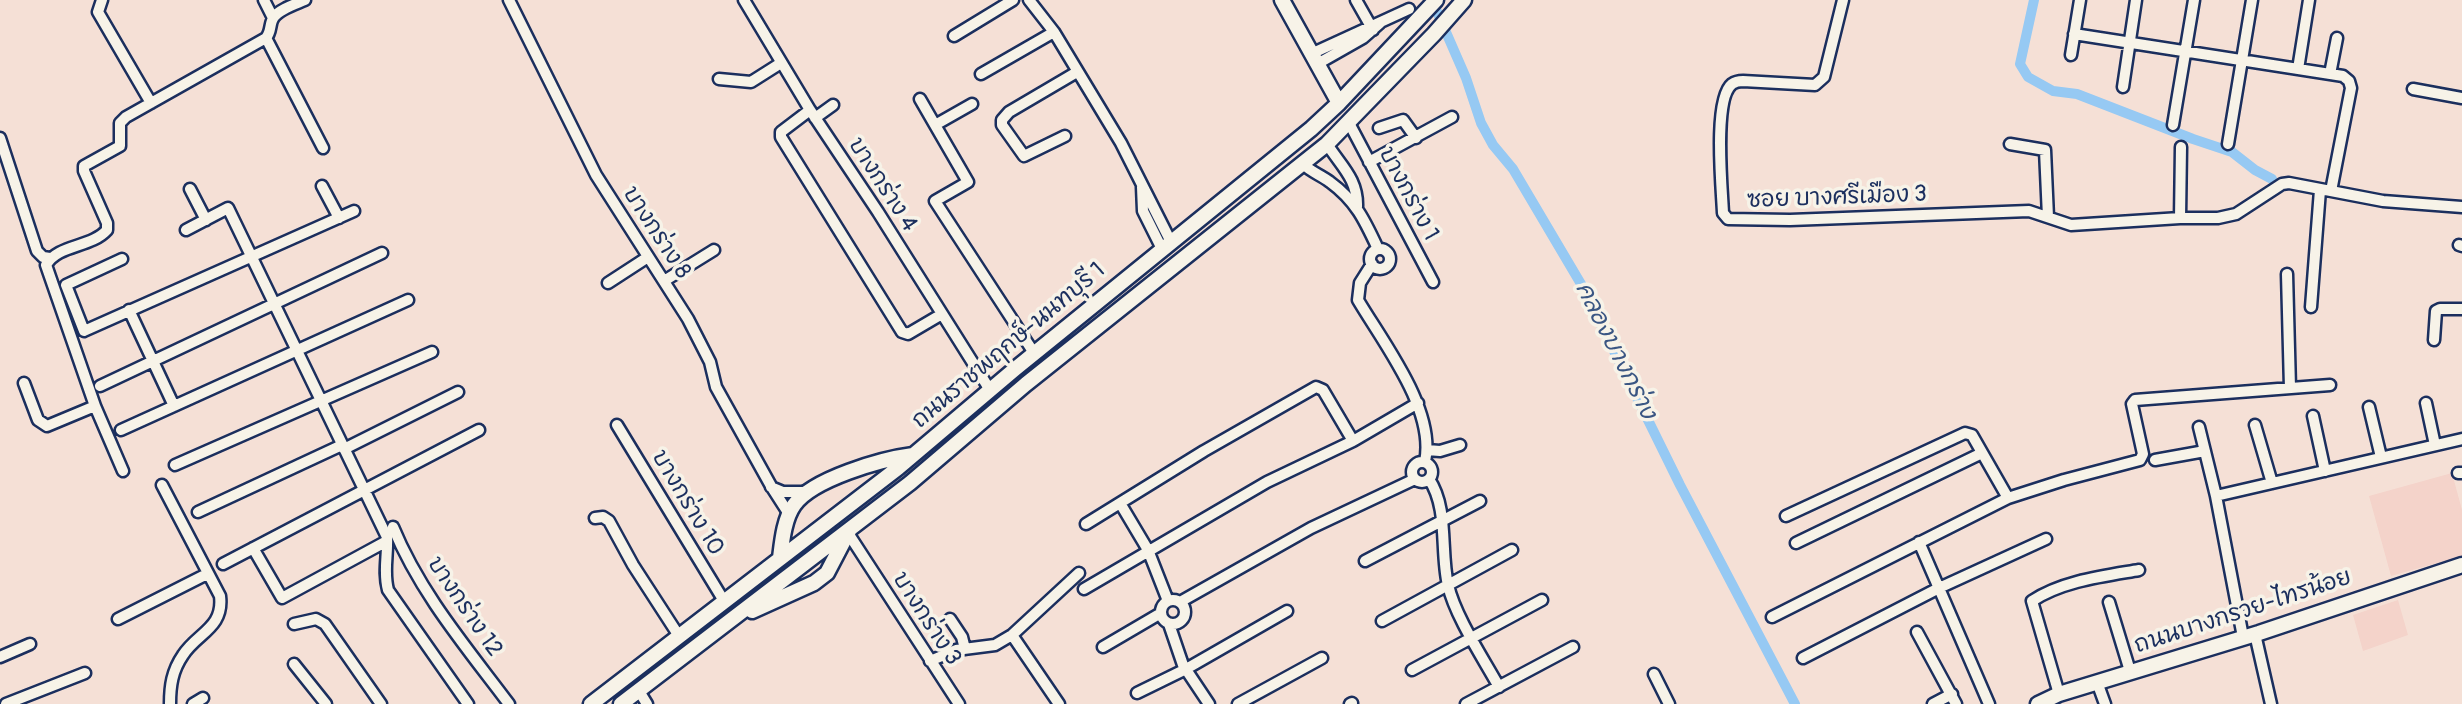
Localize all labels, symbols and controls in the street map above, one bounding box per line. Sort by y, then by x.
street label: บางกร่าง 4 [841,133,923,237]
street label: บางกร่าง 1 [1372,143,1444,245]
street label: ซอย บางศรีเมือง 3 [1747,181,1927,215]
street label: บางกร่าง 8 [616,182,696,284]
street label: ถนนราชพฤกษ์-นนทบุรี 1 [907,257,1111,435]
water label: คลองบางกร่าง [1568,278,1662,424]
street label: บางกร่าง 10 [645,445,729,561]
street label: บางกร่าง 12 [420,552,508,662]
street label: ถนนบางกรวย-ไทรน้อย [2131,564,2355,660]
street label: บางกร่าง 3 [886,567,966,671]

